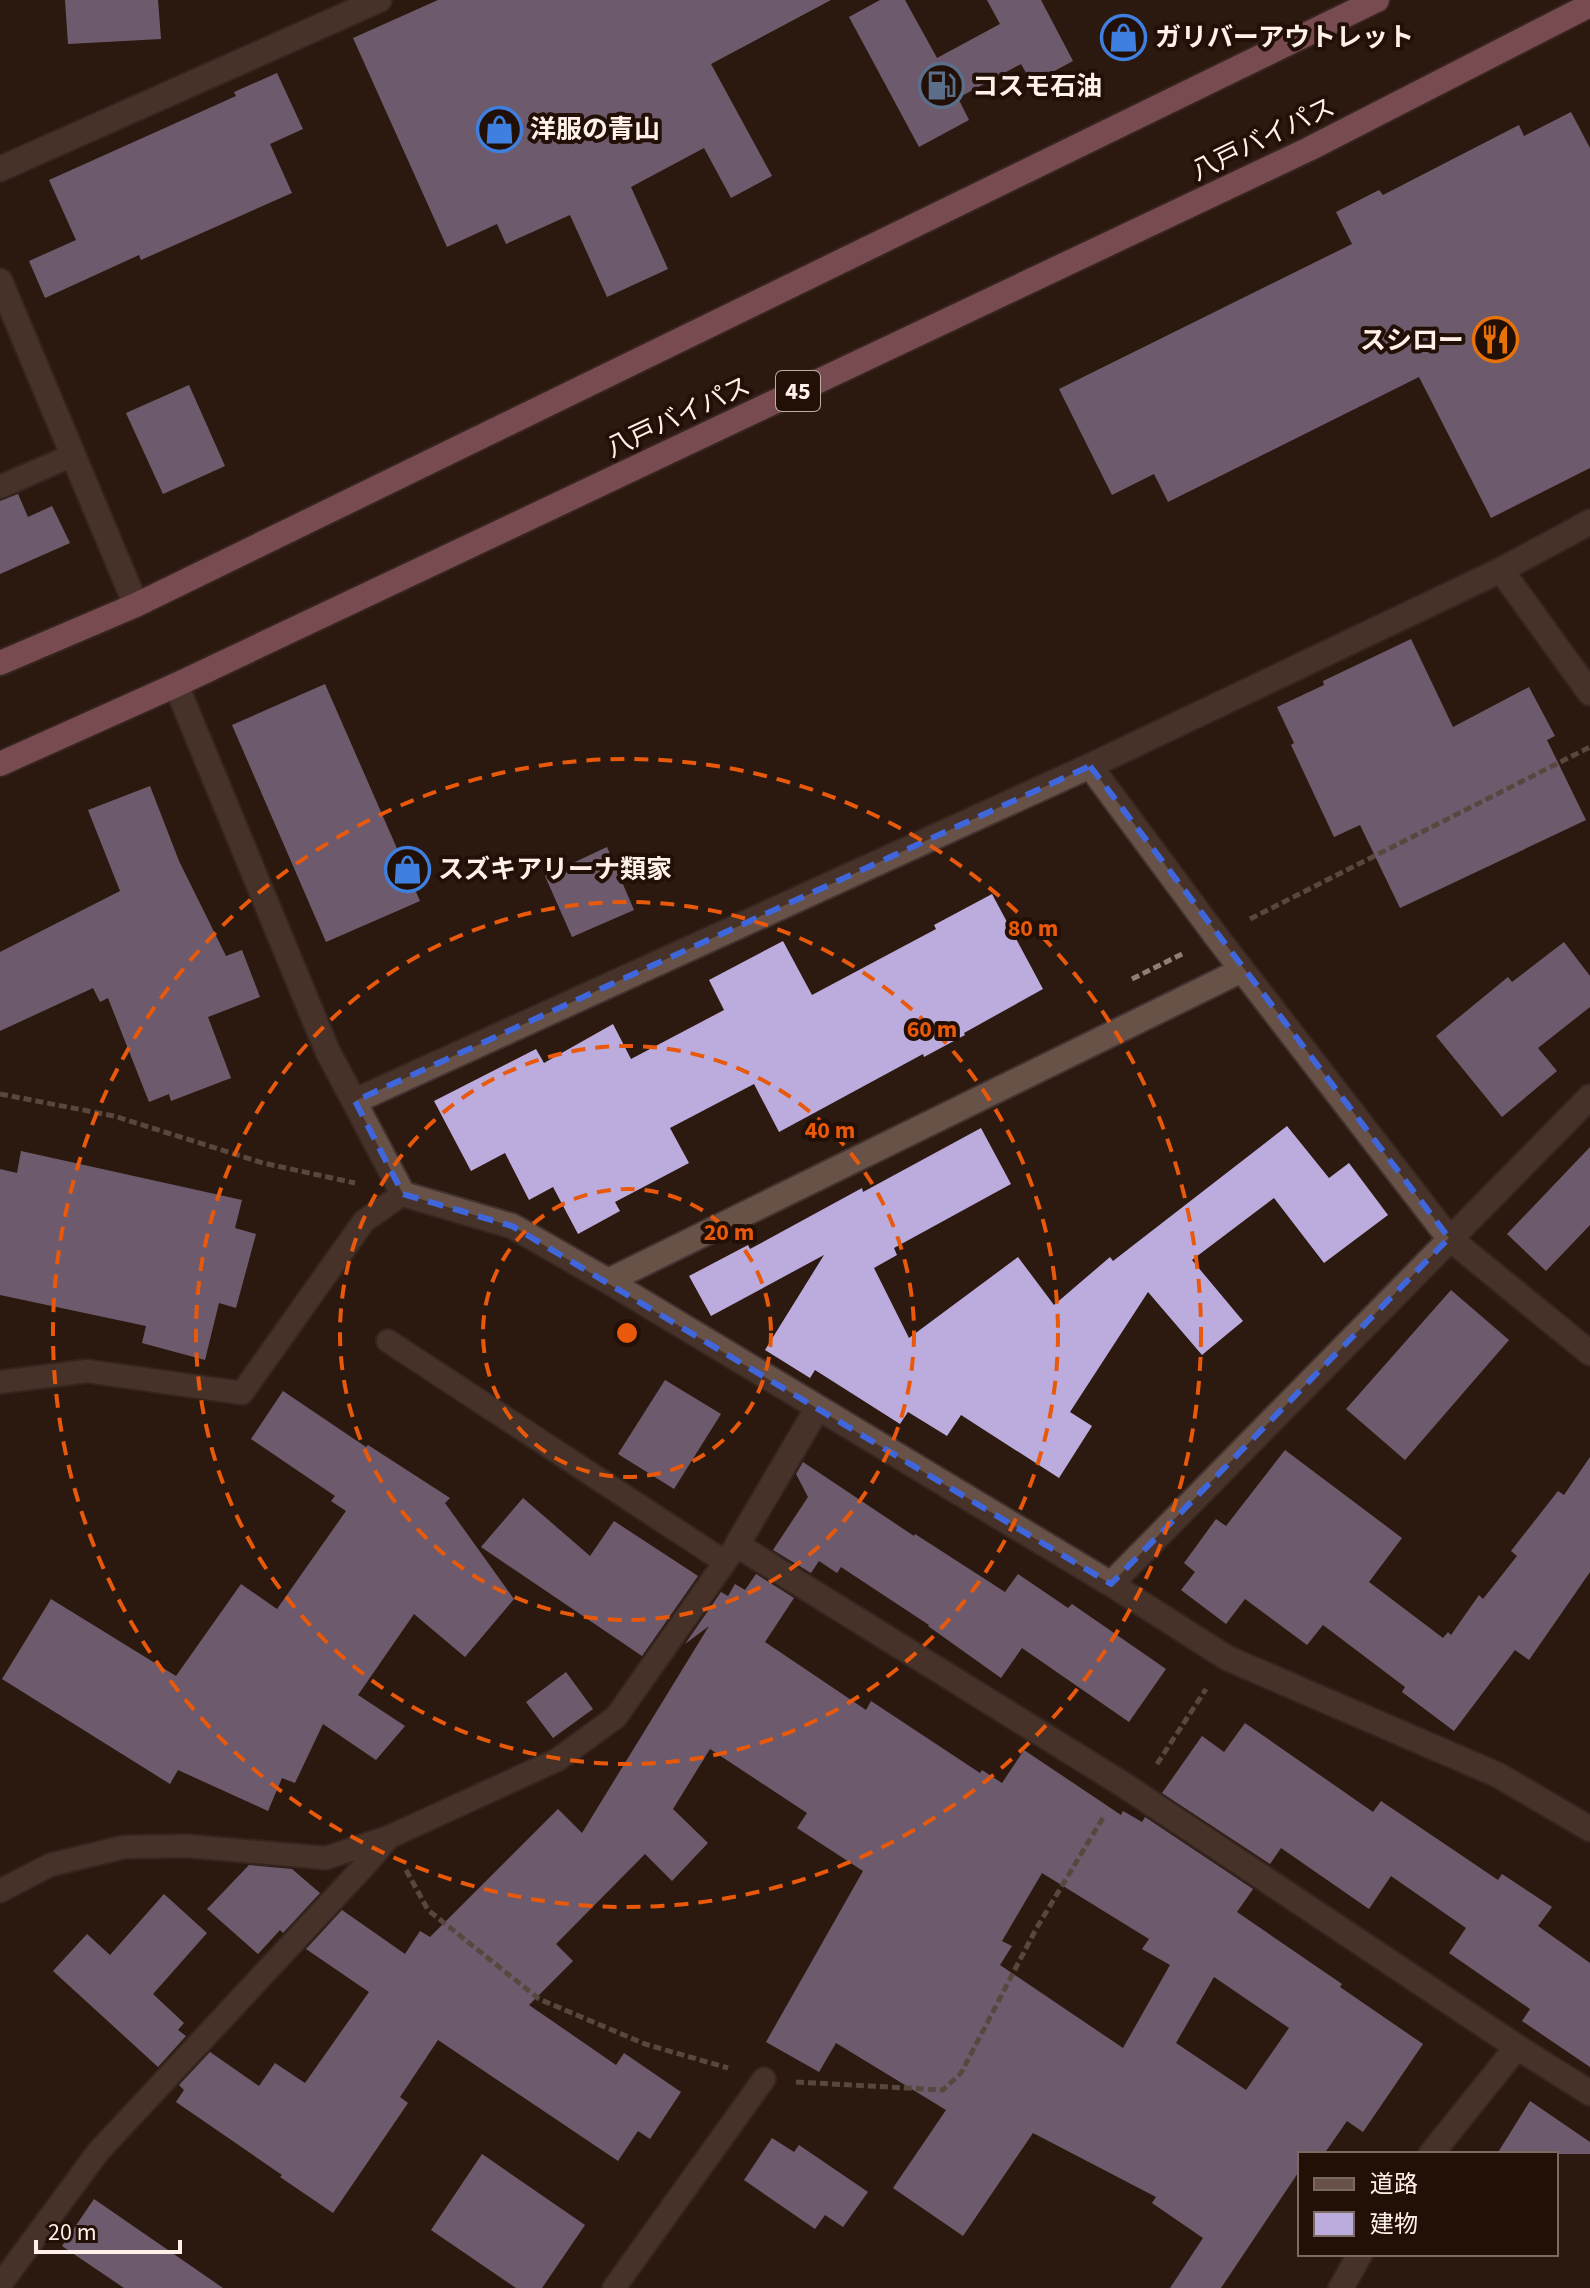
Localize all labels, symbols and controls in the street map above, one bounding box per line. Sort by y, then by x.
shop icon: ガリバーアウトレット [1100,13,1148,61]
place label: ガリバーアウトレット [1155,19,1414,56]
fuel station icon: コスモ石油 [917,62,965,110]
place label: コスモ石油 [972,68,1102,105]
street label: 八戸バイパス [1185,88,1341,190]
shop icon: 洋服の青山 [475,105,523,153]
place label: 洋服の青山 [530,111,660,148]
restaurant icon: スシロー [1471,316,1519,364]
place label: スシロー [1360,322,1464,359]
street label: 八戸バイパス [600,367,756,467]
road number: 45 [776,371,820,411]
shop icon: スズキアリーナ類家 [383,845,431,893]
place label: スズキアリーナ類家 [438,851,672,888]
text: 80 m [1008,911,1058,946]
text: 60 m [907,1012,957,1047]
text: 40 m [805,1113,855,1148]
text: 20 m [704,1215,754,1250]
centre of rings [613,1319,641,1347]
legend [1298,2152,1558,2256]
text: 道路 [1370,2167,1418,2202]
scale bar [36,2204,180,2254]
text: 建物 [1370,2207,1418,2242]
text: 20 m [48,2215,97,2250]

